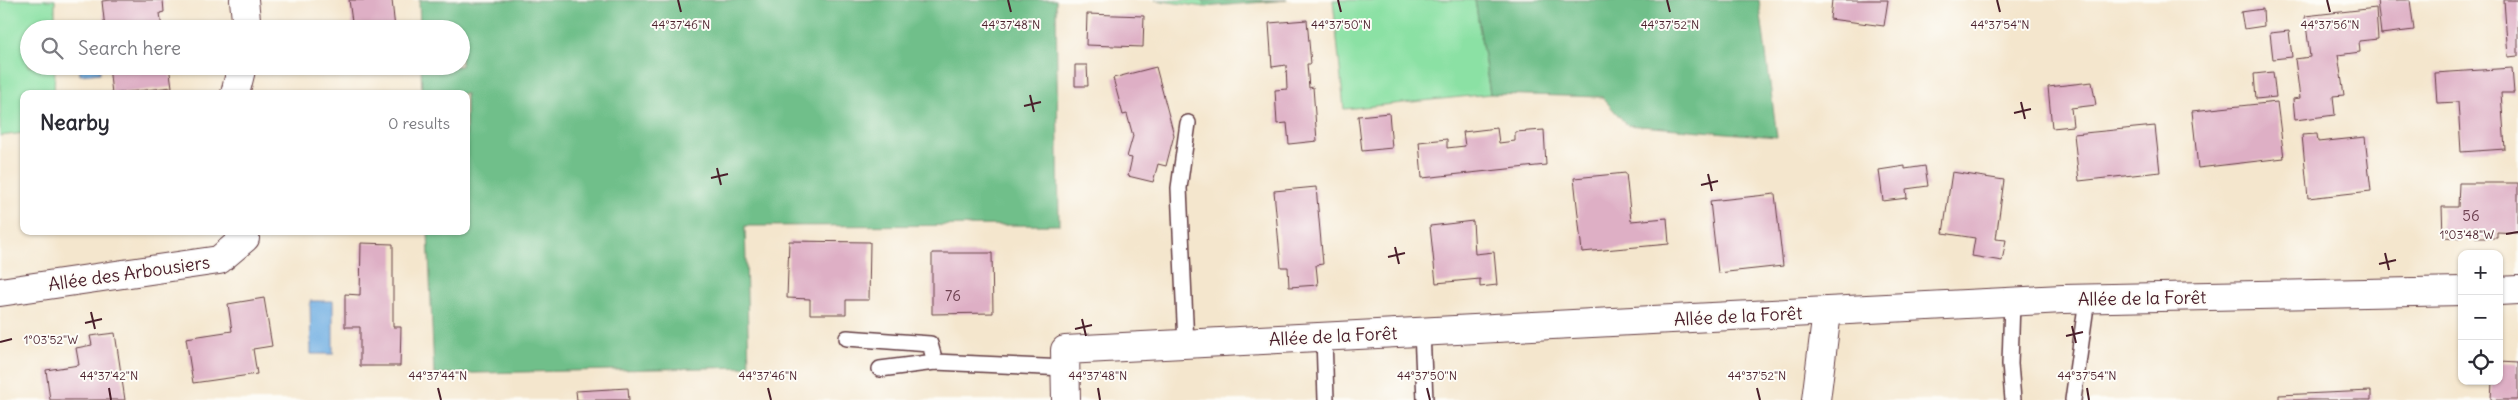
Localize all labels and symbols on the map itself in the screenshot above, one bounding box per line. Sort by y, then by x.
text: 44°37'46"N [652,17,710,32]
text: 44°37'48"N [982,17,1040,32]
text: 44°37'50"N [1311,17,1371,32]
text: 44°37'52"N [1641,17,1699,32]
text: 44°37'54"N [1970,17,2030,32]
text: 44°37'56"N [2300,17,2360,32]
house number: 56 [2462,206,2480,225]
text: 1°03'48"W [2440,227,2494,242]
street label: Allée des Arbousiers [47,250,211,296]
street label: Allée de la Forêt [2078,285,2206,311]
house number: 76 [945,286,961,305]
street label: Allée de la Forêt [1673,301,1803,331]
street label: Allée de la Forêt [1268,321,1398,351]
text: 1°03'52"W [24,332,78,347]
text: 44°37'42"N [80,368,138,383]
text: 44°37'44"N [409,368,467,383]
text: 44°37'46"N [739,368,797,383]
text: 44°37'48"N [1069,368,1127,383]
text: 44°37'50"N [1397,368,1457,383]
text: 44°37'52"N [1728,368,1786,383]
text: 44°37'54"N [2057,368,2117,383]

